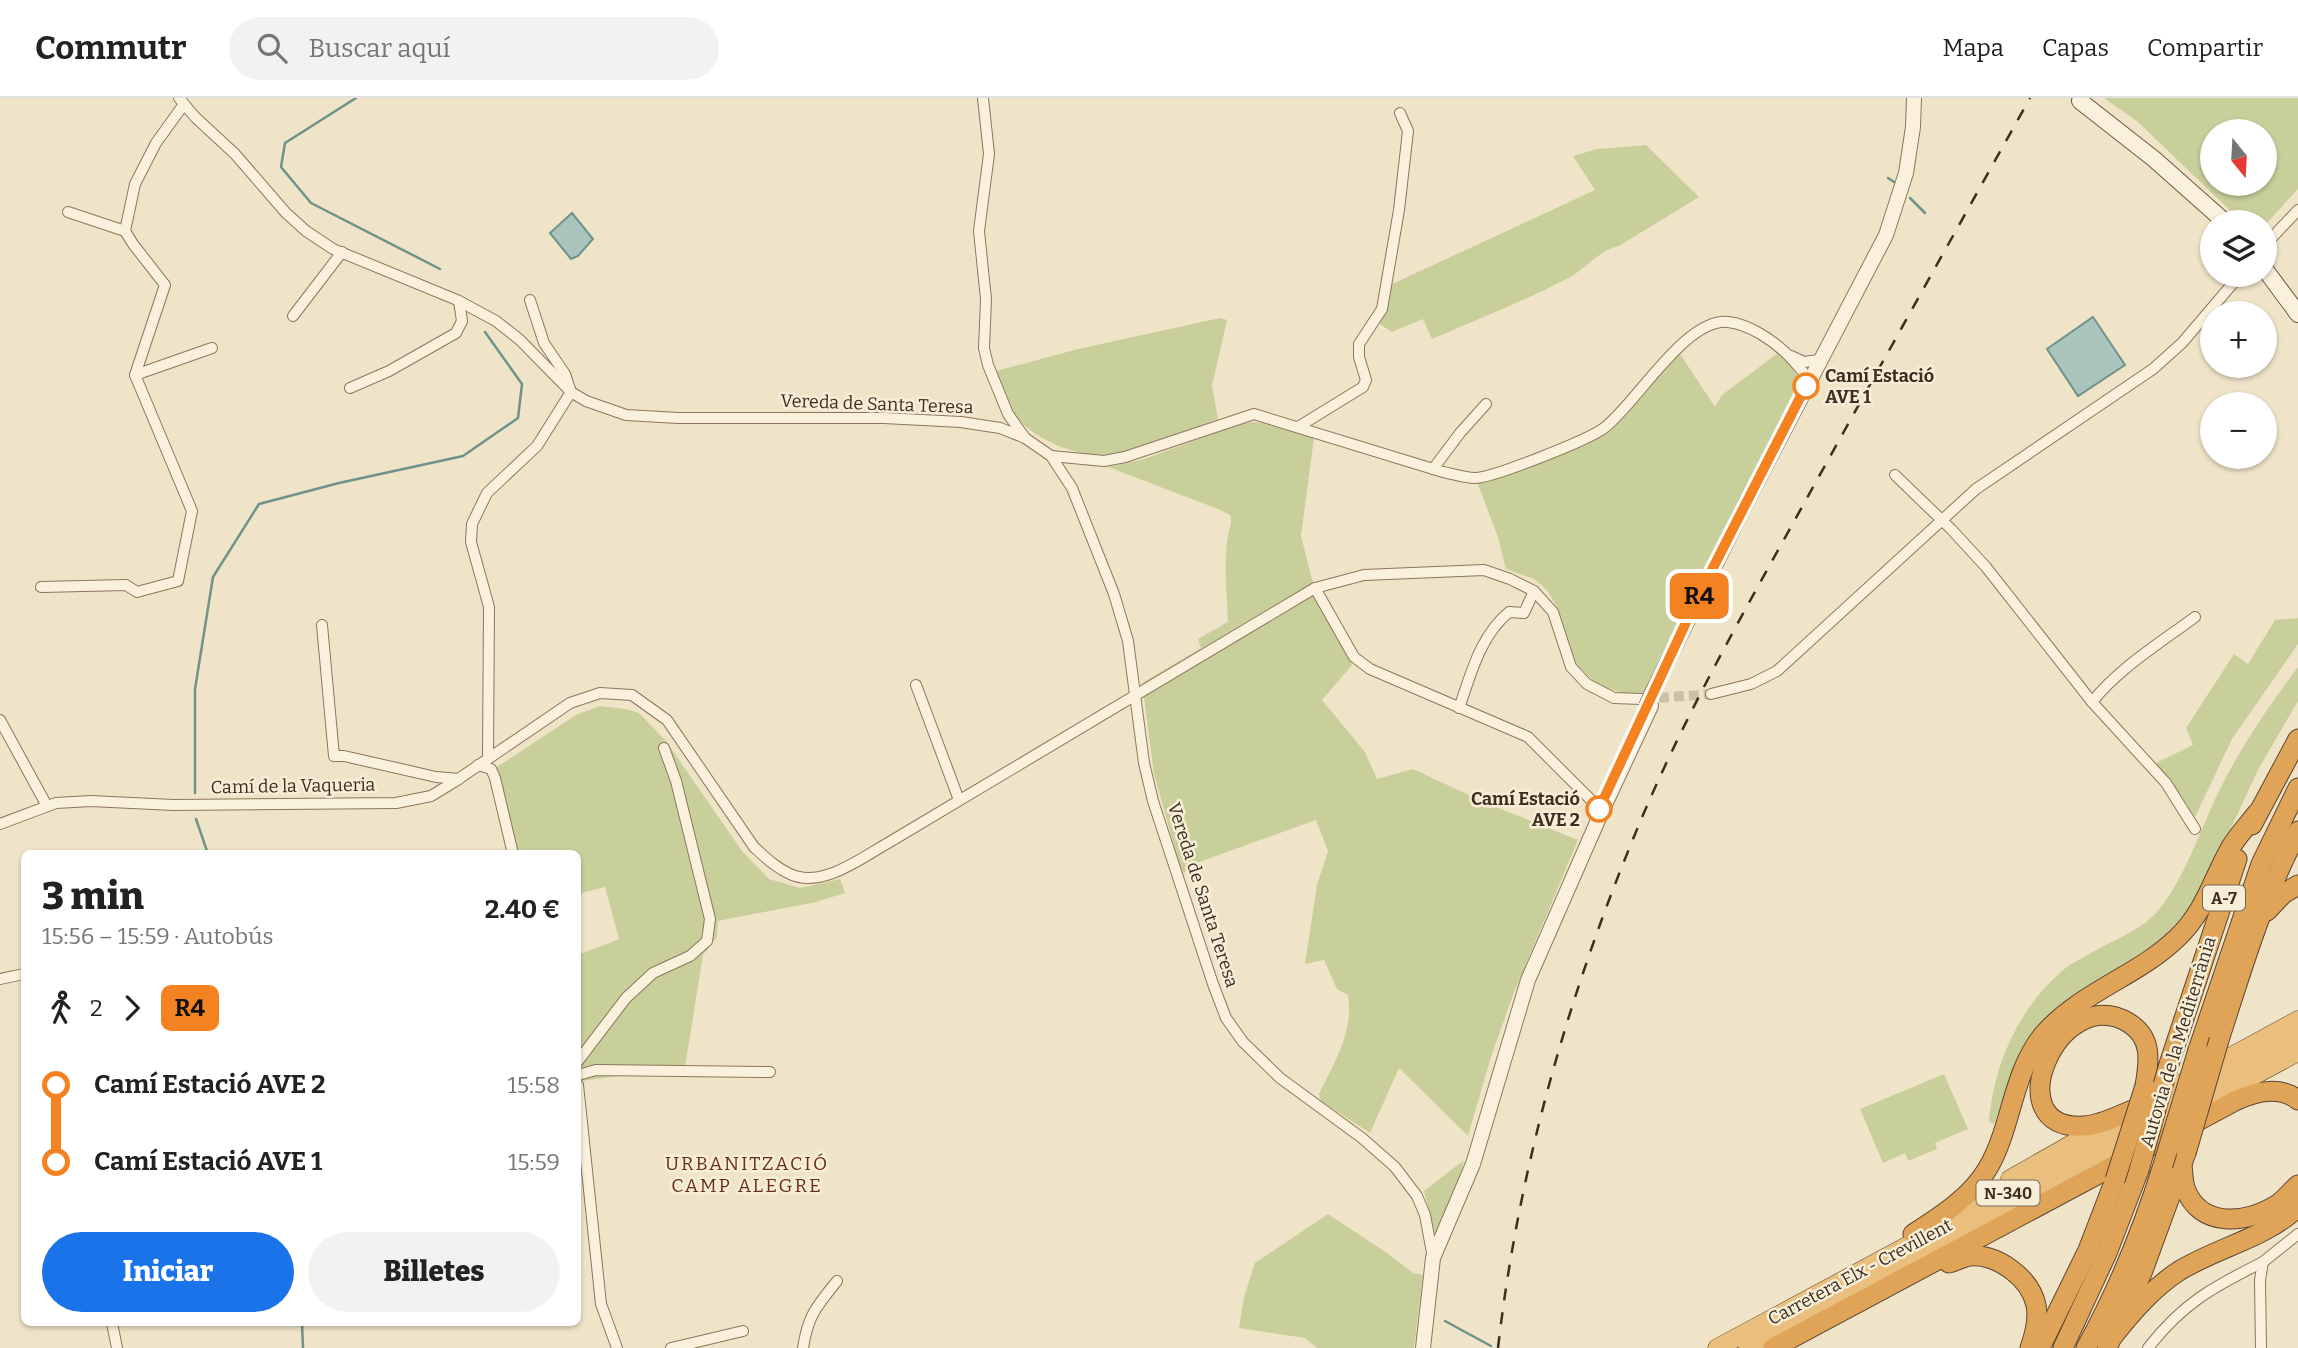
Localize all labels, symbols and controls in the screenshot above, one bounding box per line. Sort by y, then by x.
search box [229,17,719,80]
text: Commutr [35,28,187,68]
icon: search [253,29,291,67]
text: Buscar aquí [309,33,450,64]
text: Mapa [1942,34,2004,62]
text: Capas [2042,34,2109,62]
text: Compartir [2147,34,2263,62]
north arrow [2200,119,2277,196]
map controls [2200,119,2277,469]
button: layers [2200,210,2277,287]
button: + [2200,301,2277,378]
place label: Camí Estació AVE 1 [1825,365,1934,408]
marker: Camí Estació AVE 1 [1793,373,1819,399]
street label: Vereda de Santa Teresa [780,390,974,418]
button: − [2200,392,2277,469]
line badge: R4 [1668,573,1730,619]
text: R4 [1684,582,1714,610]
street label: Camí de la Vaqueria [211,774,376,798]
place label: Camí Estació AVE 2 [1471,788,1580,831]
marker: Camí Estació AVE 2 [1586,796,1612,822]
street label: Vereda de Santa Teresa [1163,800,1243,990]
text: 3 min [42,873,144,919]
road number: A-7 [2203,886,2245,911]
text: 2.40 € [485,894,560,925]
text: 15:56 – 15:59 · Autobús [42,922,273,950]
street label: Autovia de la Mediterrània [2135,934,2221,1150]
icon: walk [42,989,80,1027]
icon: forward [113,989,151,1027]
text: 2 [90,994,103,1022]
text: R4 [175,994,205,1022]
text: Camí Estació AVE 2 [94,1069,326,1100]
text: 15:58 [507,1071,560,1099]
text: Camí Estació AVE 1 [94,1146,322,1177]
text: 15:59 [508,1148,560,1176]
district label: URBANITZACIÓ CAMP ALEGRE [665,1152,829,1197]
road number: N-340 [1976,1180,2039,1205]
street label: Carretera Elx - Crevillent [1764,1214,1956,1330]
button: Iniciar [42,1232,294,1312]
button: Billetes [308,1232,560,1312]

